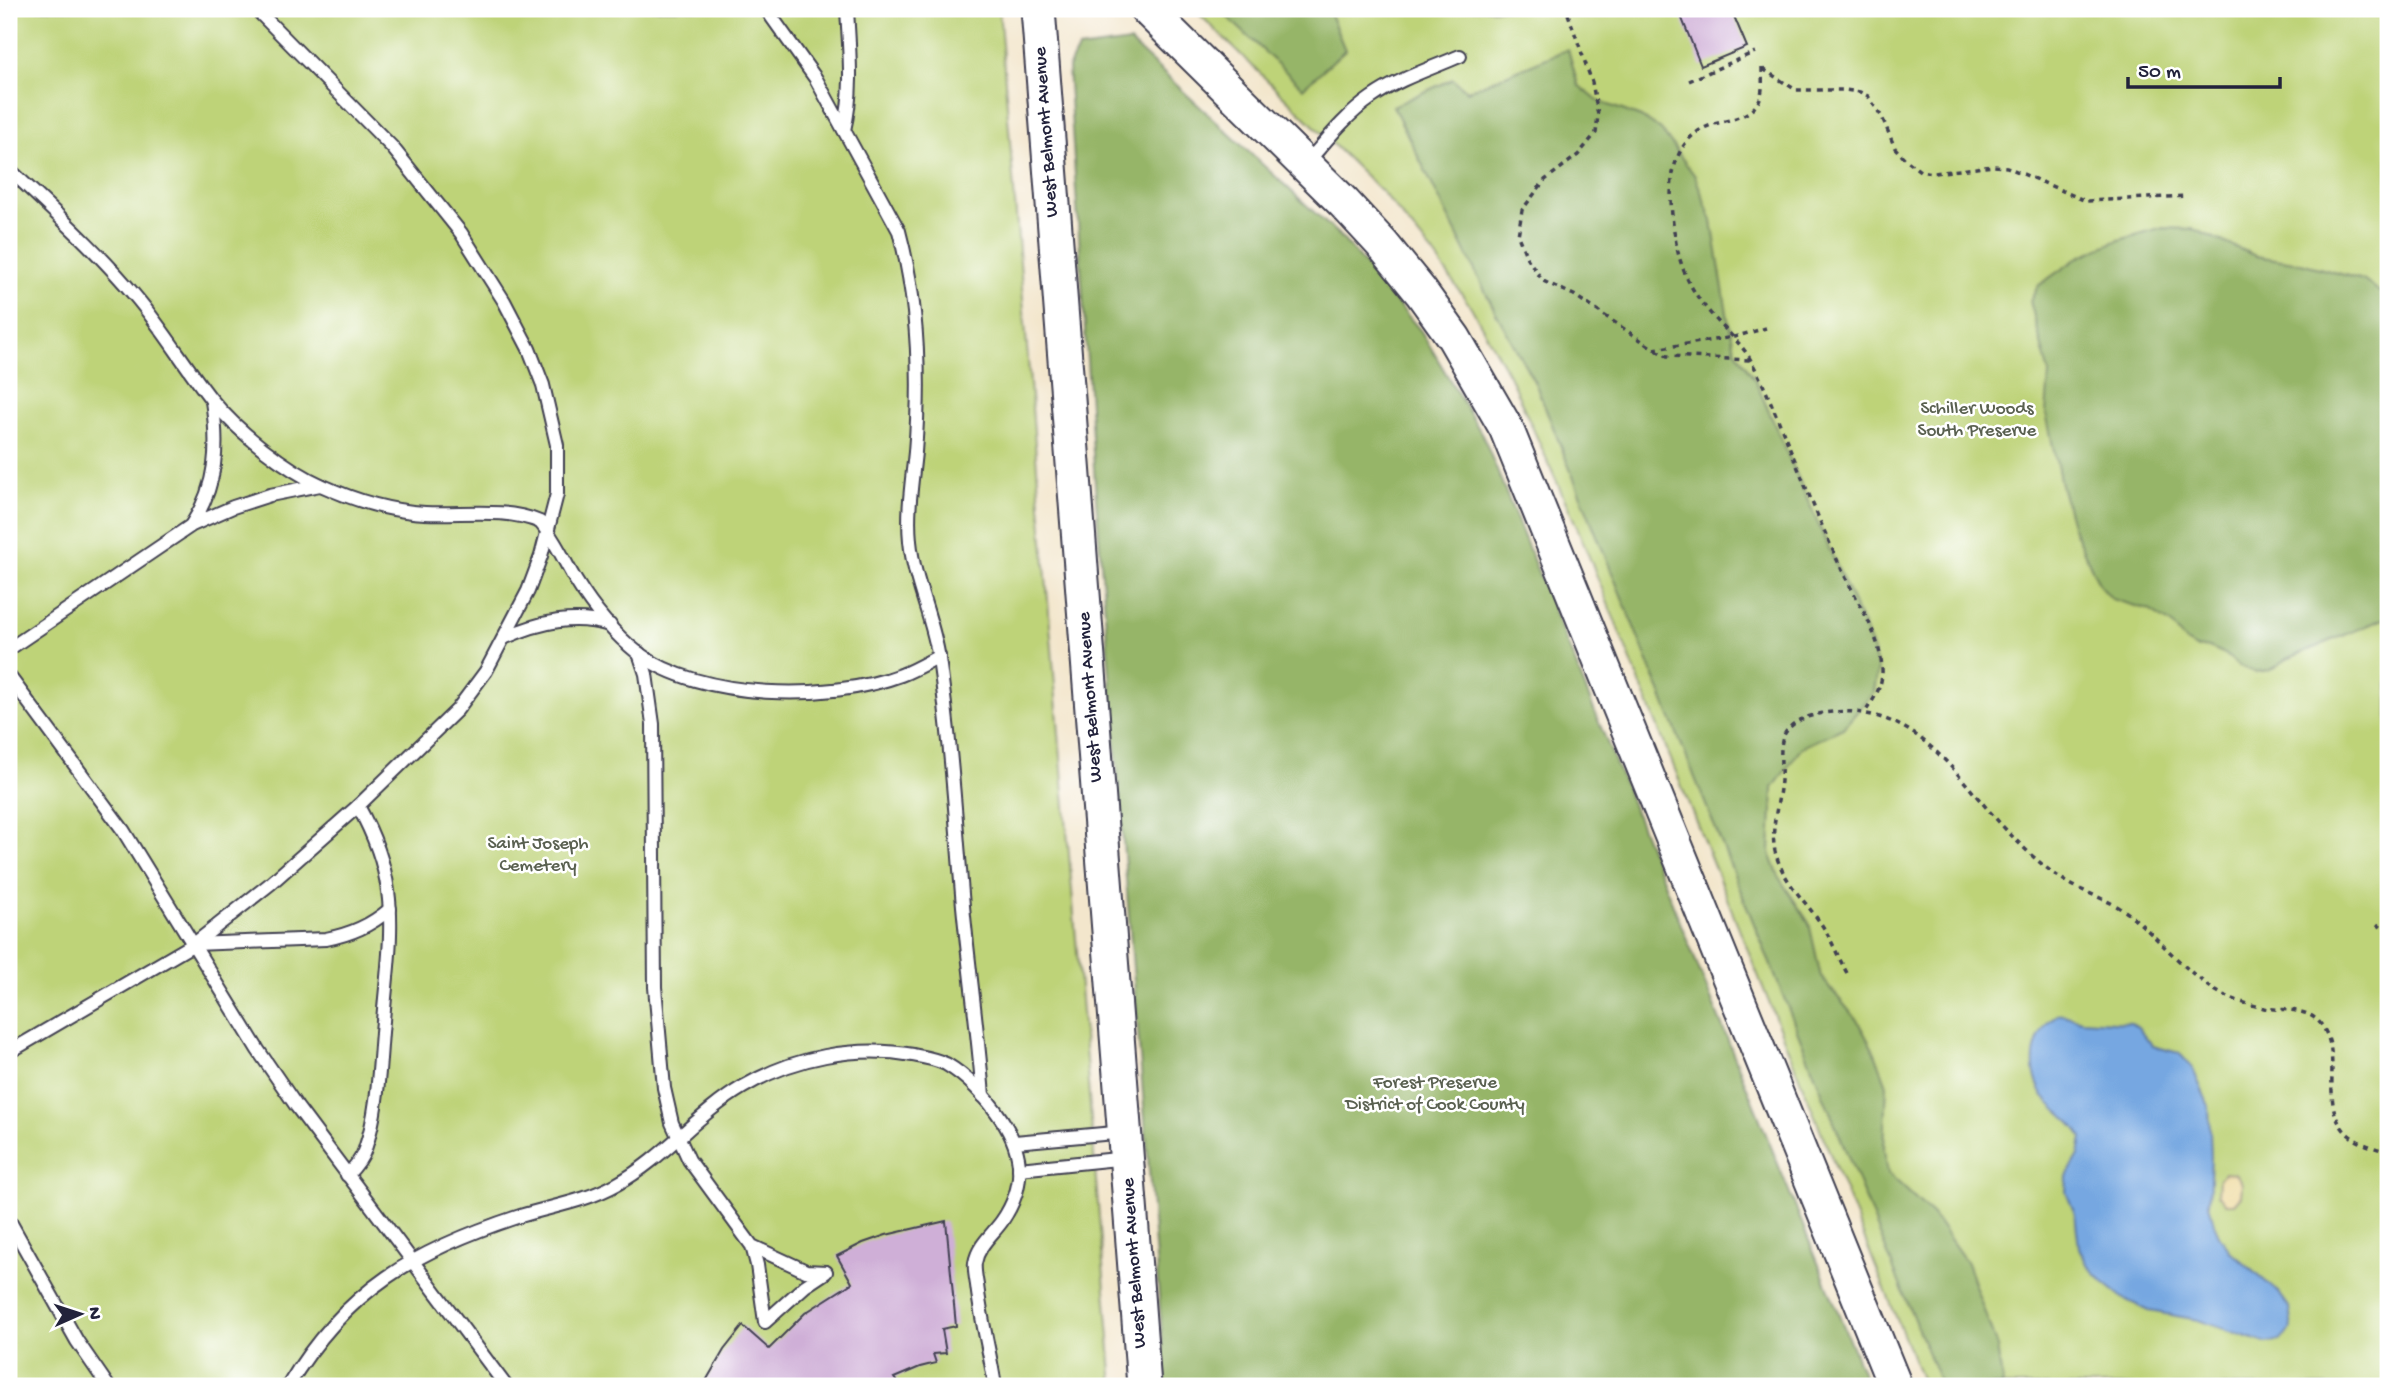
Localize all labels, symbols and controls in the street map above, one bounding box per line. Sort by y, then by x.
street label: West Belmont Avenue [1030,46,1064,218]
scale bar [2128,46,2280,90]
text: 50 m [2138,61,2181,86]
park label: Schiller Woods South Preserve [1918,398,2037,443]
street label: West Belmont Avenue [1074,611,1108,783]
park label: Saint Joseph Cemetery [487,833,589,878]
park label: Forest Preserve District of Cook County [1343,1072,1525,1117]
street label: West Belmont Avenue [1118,1177,1152,1349]
north arrow [46,1280,116,1350]
text: N [82,1306,105,1320]

